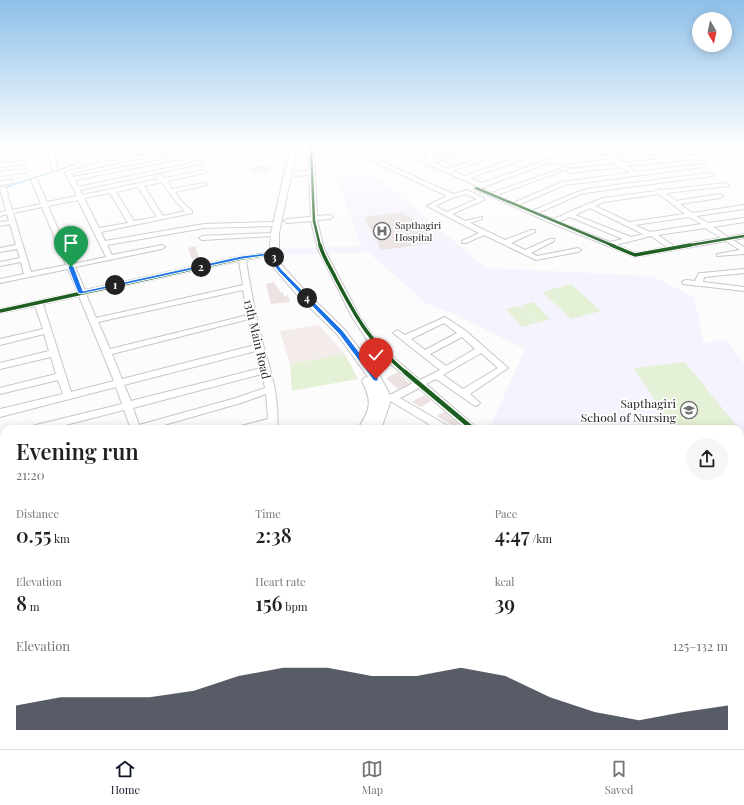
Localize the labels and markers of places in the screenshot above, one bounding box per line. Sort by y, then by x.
place label: Sapthagiri Hospital [395,218,441,244]
hospital icon: Sapthagiri Hospital [372,221,392,241]
pin [54,226,88,267]
pin: 3 [264,247,284,267]
pin: 2 [191,257,211,277]
pin: 1 [105,275,125,295]
pin: 4 [297,288,317,308]
pin [359,338,393,379]
place label: Sapthagiri School of Nursing [581,395,677,425]
school or university icon: Sapthagiri School of Nursing [679,400,699,420]

